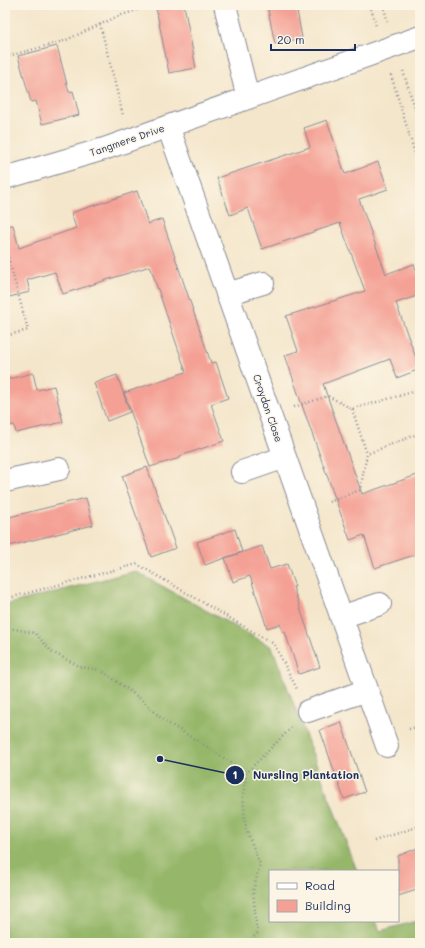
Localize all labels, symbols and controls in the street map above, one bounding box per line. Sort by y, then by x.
scale bar [271,26,355,52]
text: 20 m [277,31,305,47]
street label: Tangmere Drive [88,121,166,159]
street label: Croydon Close [250,372,286,444]
callout: Nursling Plantation [225,763,367,786]
text: 1 [232,766,238,782]
text: Nursling Plantation [253,767,359,782]
legend [269,870,399,922]
text: Road [305,877,335,893]
text: Building [305,897,351,913]

